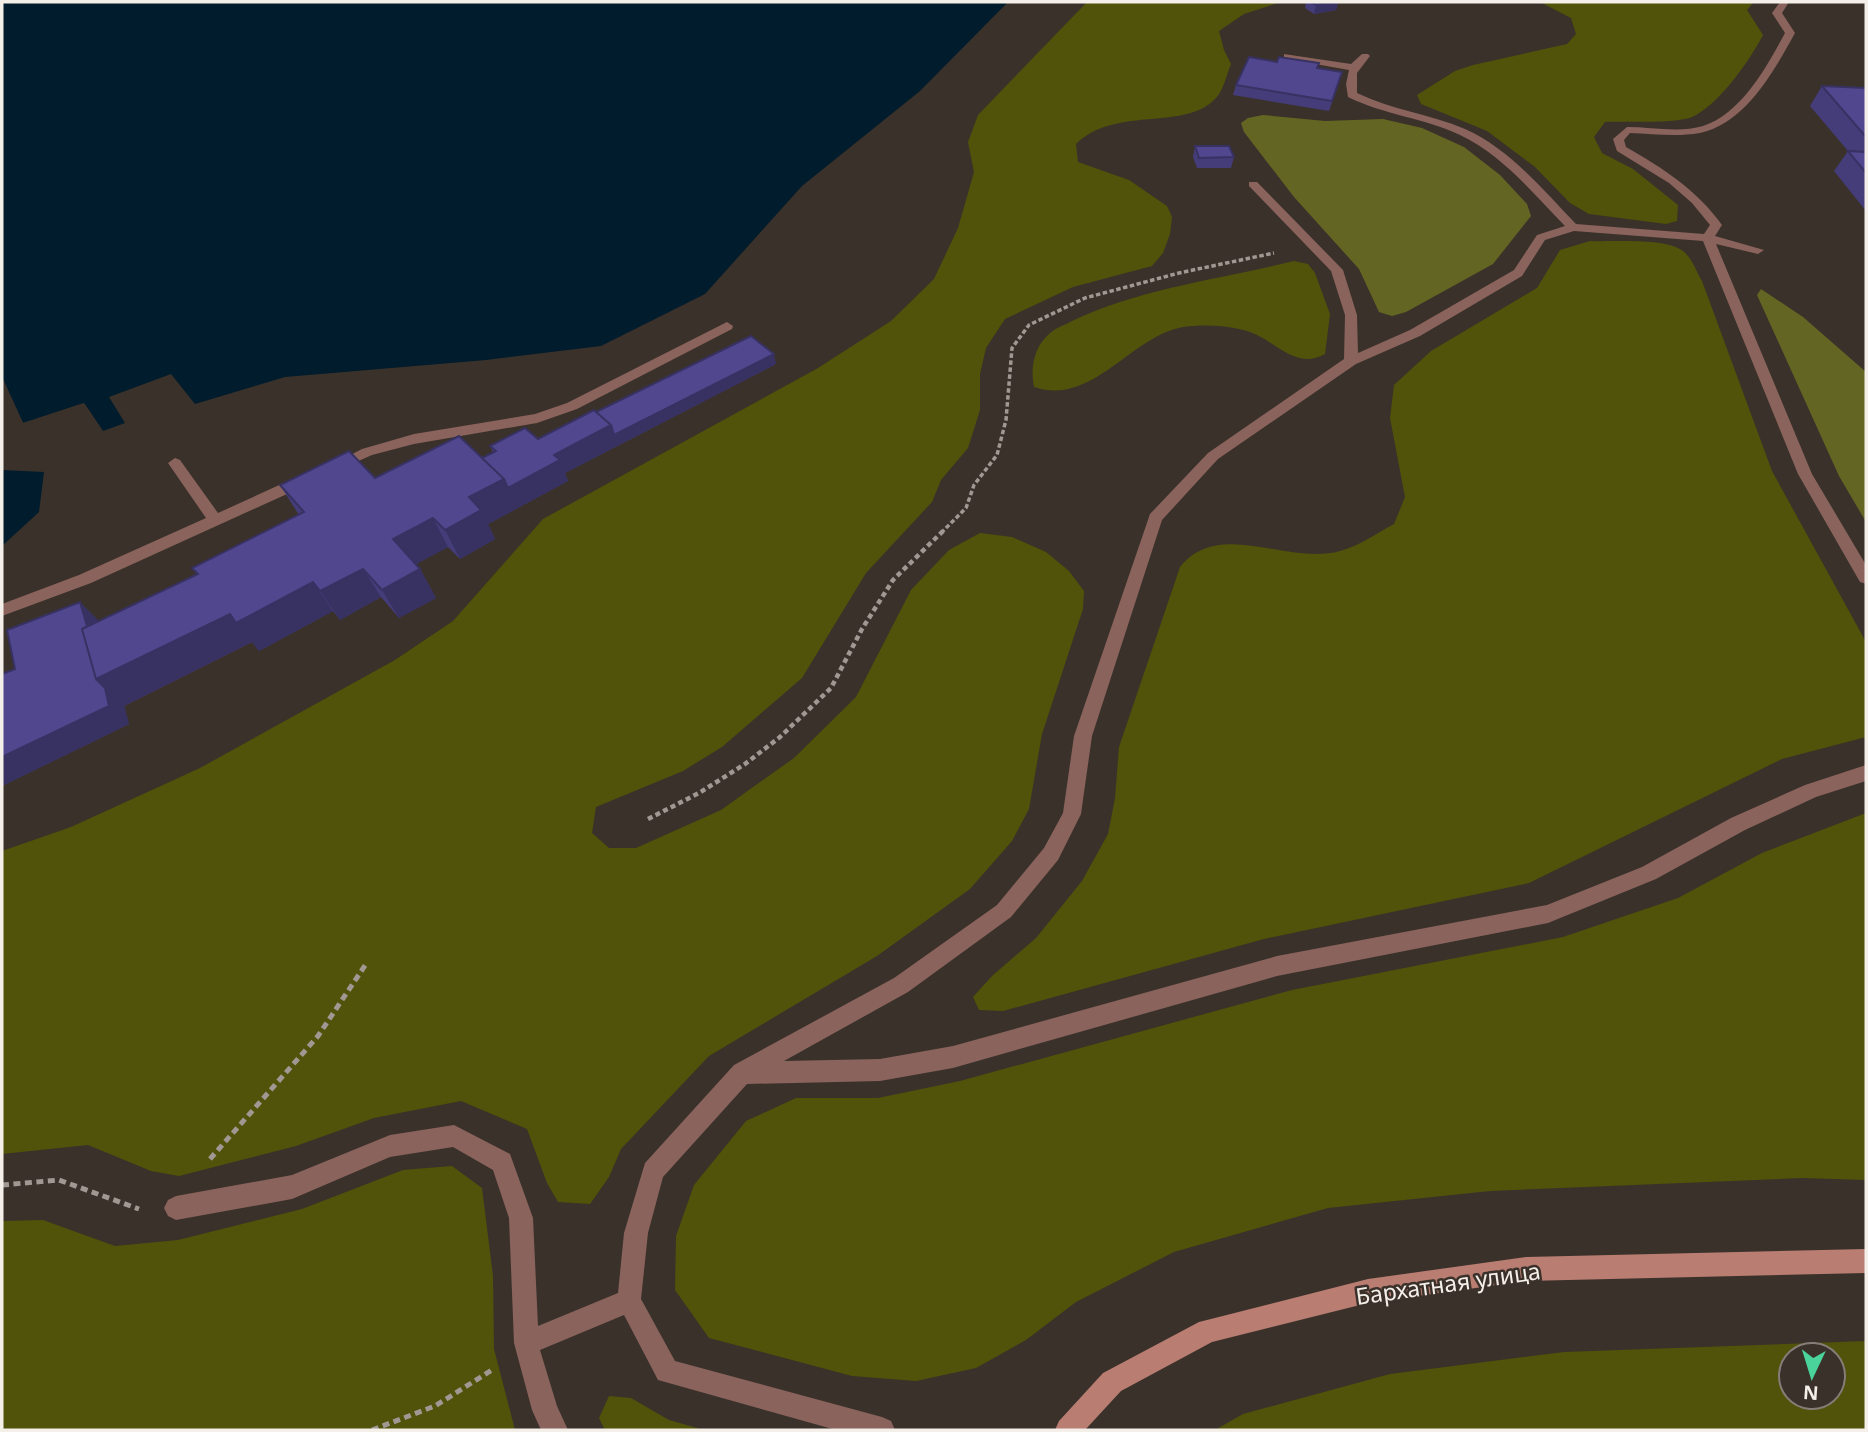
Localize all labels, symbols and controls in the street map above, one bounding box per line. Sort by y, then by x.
street label: Бархатная улица [1354,1254,1542,1312]
north arrow [1777,1341,1847,1411]
text: N [1802,1379,1819,1406]

